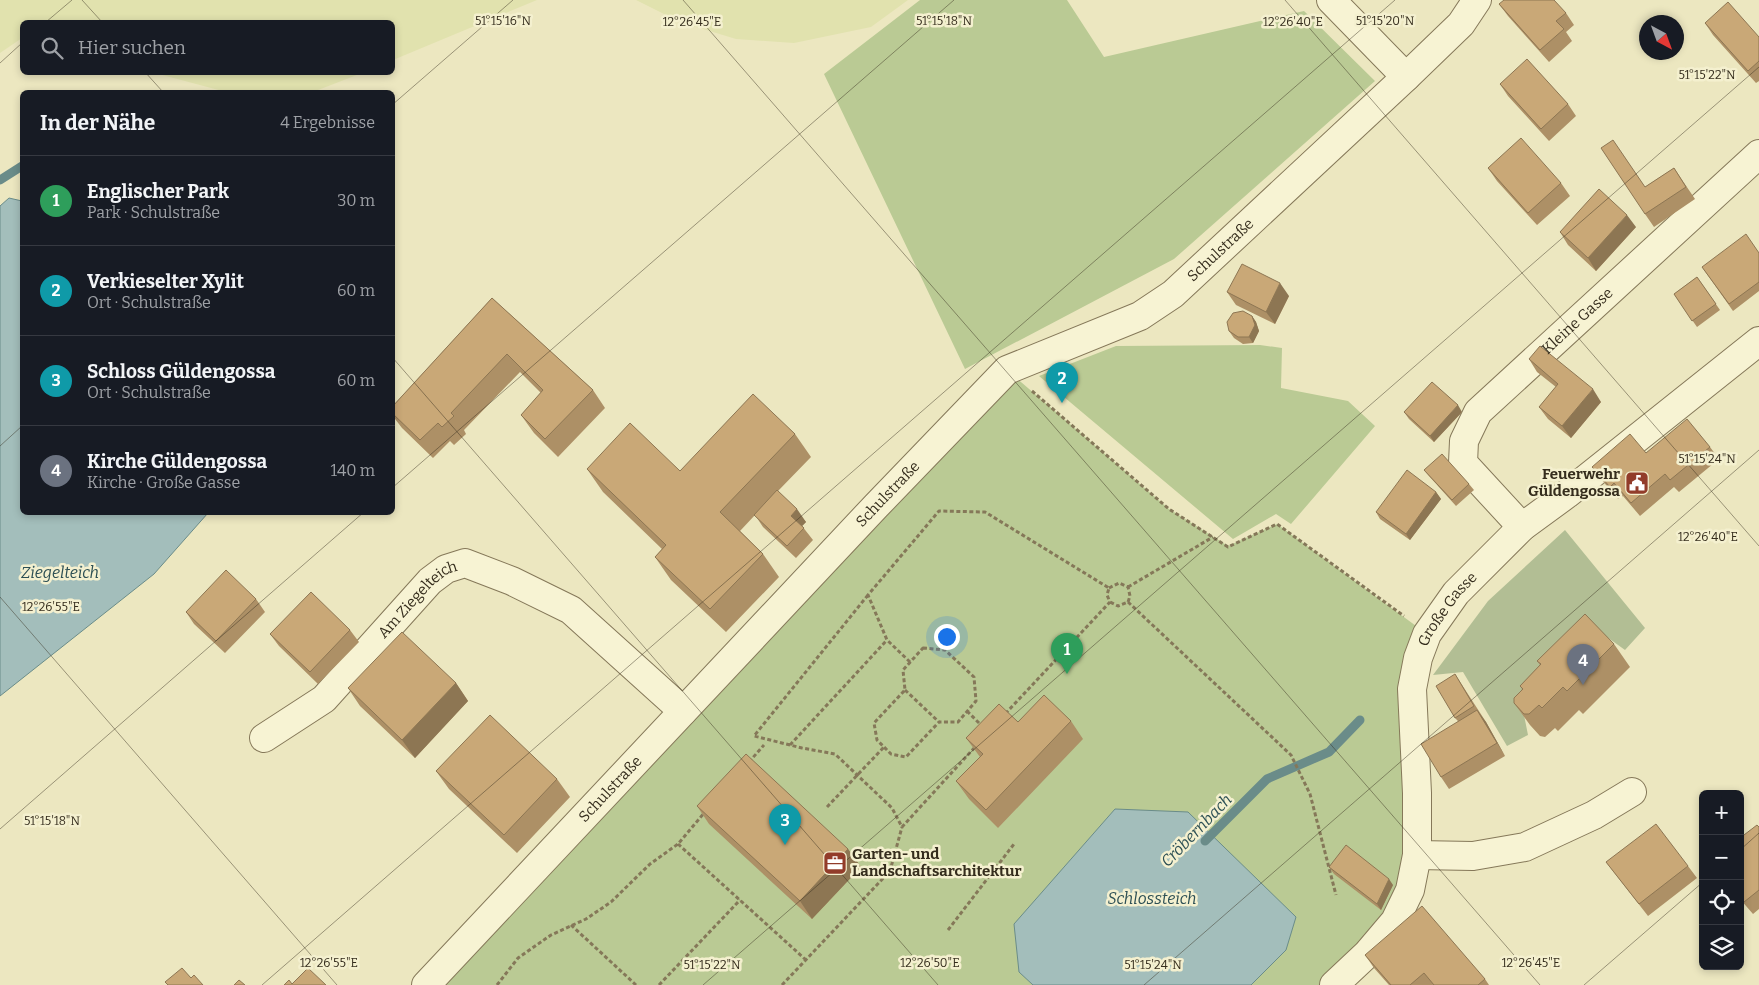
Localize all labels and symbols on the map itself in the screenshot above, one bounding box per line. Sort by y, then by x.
text: 51°15'16"N [475,14,532,28]
text: 51°15'18"N [916,14,972,28]
text: 51°15'20"N [1356,14,1415,28]
text: 12°26'45"E [663,15,721,29]
text: 12°26'40"E [1263,15,1323,29]
north arrow [1639,15,1684,60]
text: 51°15'22"N [1678,68,1736,82]
street label: Schulstraße [1183,215,1257,285]
street label: Kleine Gasse [1538,284,1616,358]
pin: 2 [1046,362,1078,403]
text: 51°15'24"N [1678,452,1736,466]
street label: Schulstraße [852,457,923,531]
place label: Feuerwehr Güldengossa [1528,465,1621,500]
public building icon: Feuerwehr Güldengossa [1624,470,1650,496]
text: 12°26'40"E [1678,530,1738,544]
street label: Am Ziegelteich [374,557,460,642]
water label: Ziegelteich [21,563,99,582]
street label: Große Gasse [1414,568,1481,649]
text: 12°26'55"E [22,600,80,614]
your location [934,624,960,650]
pin: 1 [1051,633,1083,674]
pin: 4 [1567,644,1599,685]
street label: Schulstraße [575,752,646,826]
water label: Cröbernbach [1157,790,1236,871]
pin: 3 [769,804,801,845]
text: 51°15'18"N [24,814,80,828]
place label: Garten- und Landschaftsarchitektur [852,845,1022,880]
office icon: Garten- und Landschaftsarchitektur [822,850,848,876]
water label: Schlossteich [1107,889,1197,908]
text: 12°26'55"E [300,956,358,970]
text: 12°26'50"E [900,956,960,970]
text: 12°26'45"E [1502,956,1560,970]
text: 51°15'22"N [683,958,741,972]
text: 51°15'24"N [1124,958,1182,972]

